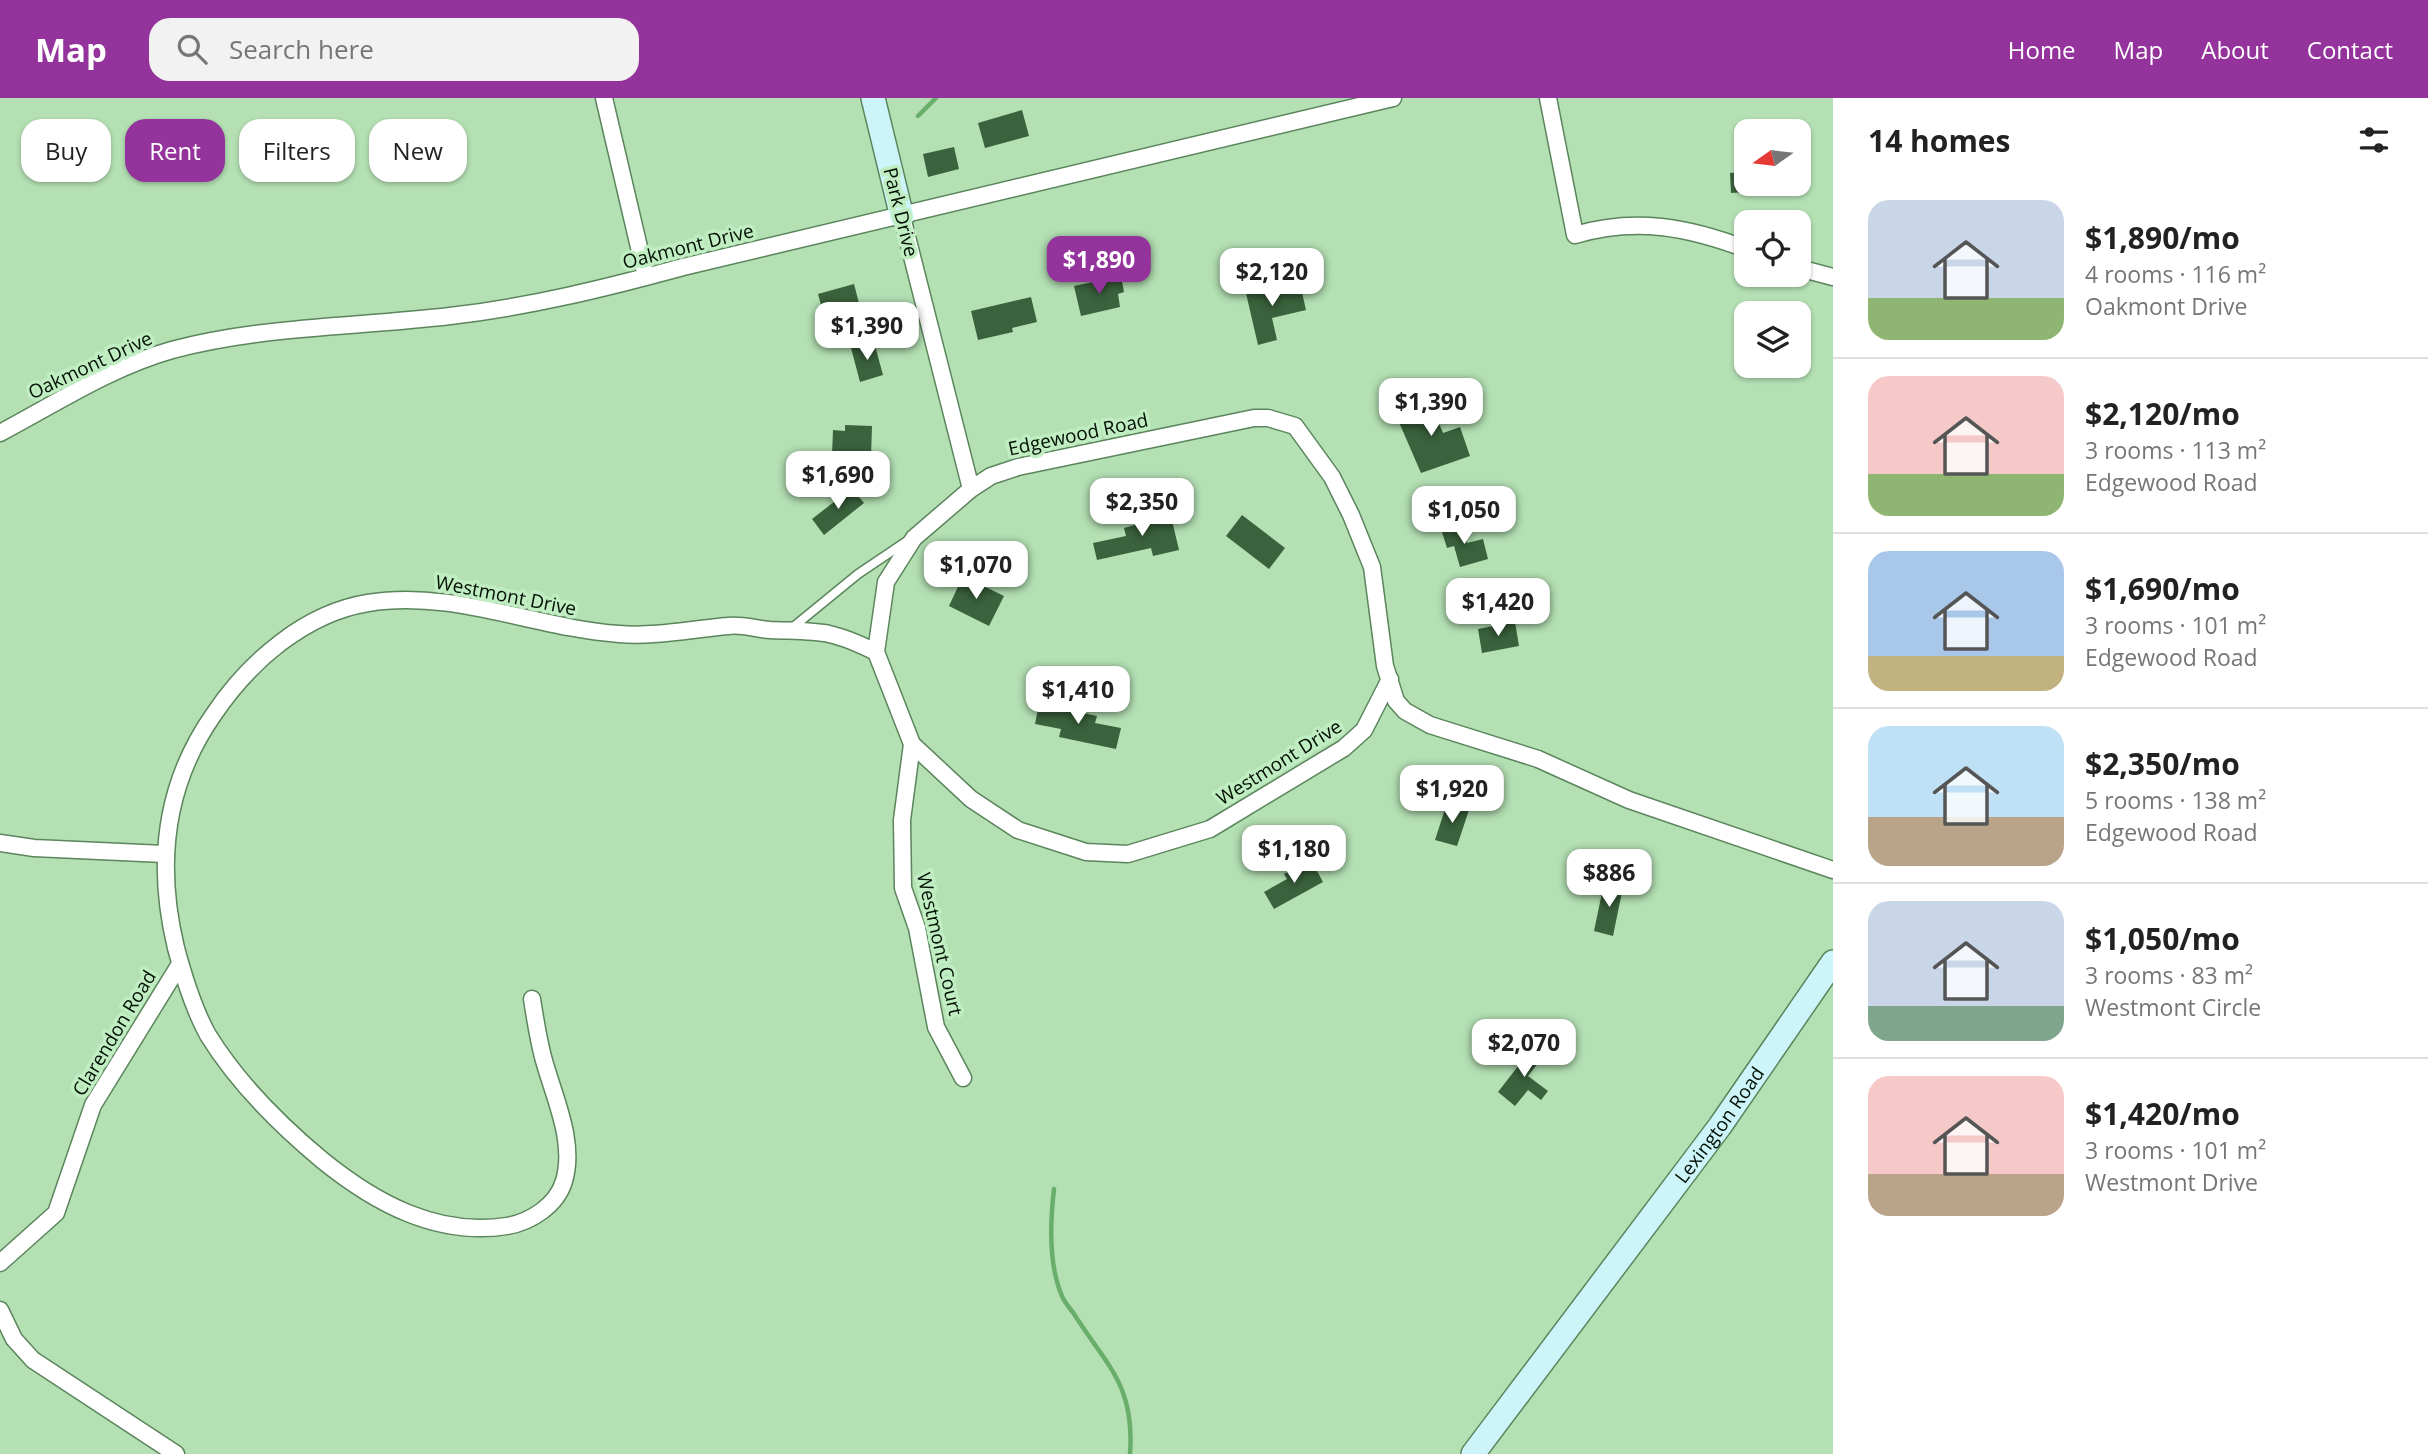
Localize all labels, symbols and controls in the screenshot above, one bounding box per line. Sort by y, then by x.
search box [149,18,639,81]
text: Map [35,27,107,72]
icon: search [173,30,211,68]
text: Search here [229,31,374,67]
text: Home [2008,33,2076,66]
text: Map [2114,33,2163,66]
text: About [2201,33,2269,66]
text: Contact [2307,33,2393,66]
chip: Buy [21,119,111,182]
chip: Rent [125,119,225,182]
chip: Filters [239,119,355,182]
chip: New [369,119,467,182]
north arrow [1734,119,1811,196]
map controls [1734,119,1811,378]
text: 14 homes [1868,120,2011,161]
icon: filters [2355,121,2393,159]
street label: Park Drive [877,165,925,259]
button: locate [1734,210,1811,287]
street label: Oakmont Drive [620,217,756,275]
text: $1,890/mo [2085,217,2240,258]
icon: home [1924,228,2008,312]
pin: $1,890 [1042,236,1156,296]
text: $1,890 [1063,243,1135,275]
pin: $2,120 [1215,248,1329,308]
text: $2,120 [1236,255,1308,287]
text: 4 rooms · 116 m² [2085,258,2266,290]
text: Oakmont Drive [2085,290,2247,322]
button: layers [1734,301,1811,378]
pin: $1,390 [810,302,924,362]
text: $1,390 [831,309,903,341]
street label: Oakmont Drive [24,325,156,405]
pin: $1,390 [1374,378,1488,438]
text: $1,390 [1395,385,1467,417]
text: $2,120/mo [2085,393,2240,434]
icon: home [1924,404,2008,488]
street label: Edgewood Road [1006,406,1150,462]
text: 3 rooms · 113 m² [2085,434,2266,466]
pin: $1,690 [781,452,895,511]
text: $1,690 [802,458,874,490]
text: Edgewood Road [2085,466,2258,498]
pin: $2,350 [1085,478,1199,538]
text: $2,350 [1106,485,1178,517]
pin: $1,050 [1407,486,1521,546]
text: $1,050 [1428,493,1500,525]
pin: $1,070 [919,542,1033,601]
text: $1,070 [940,548,1012,580]
text: $1,690/mo [2085,568,2240,609]
street label: Westmont Drive [433,569,579,621]
pin: $1,420 [1441,578,1555,638]
icon: home [1924,579,2008,663]
text: $1,420 [1462,585,1534,617]
text: 3 rooms · 101 m² [2085,609,2266,641]
text: Edgewood Road [2085,641,2258,673]
pin: $1,410 [1021,666,1135,726]
text: $1,410 [1042,673,1114,705]
street label: Westmont Drive [1212,713,1346,811]
text: $2,350/mo [2085,743,2240,784]
icon: home [1924,754,2008,838]
pin: $1,920 [1395,766,1509,825]
text: $1,920 [1416,772,1488,804]
text: 5 rooms · 138 m² [2085,784,2266,816]
text: Edgewood Road [2085,816,2258,848]
pin: $1,180 [1237,826,1351,885]
text: $1,180 [1258,832,1330,864]
pin: $886 [1568,850,1650,909]
text: $886 [1583,856,1635,888]
street label: Westmont Court [911,870,969,1018]
text: $1,050/mo [2085,918,2240,959]
icon: home [1924,929,2008,1013]
text: 3 rooms · 83 m² [2085,959,2253,991]
street label: Clarendon Road [66,965,162,1101]
text: Westmont Circle [2085,991,2261,1023]
pin: $2,070 [1467,1020,1581,1079]
text: $2,070 [1488,1026,1560,1058]
street label: Lexington Road [1668,1062,1770,1188]
text: $1,420/mo [2085,1093,2240,1134]
icon: home [1924,1104,2008,1188]
text: 3 rooms · 101 m² [2085,1134,2266,1166]
text: Westmont Drive [2085,1166,2258,1198]

